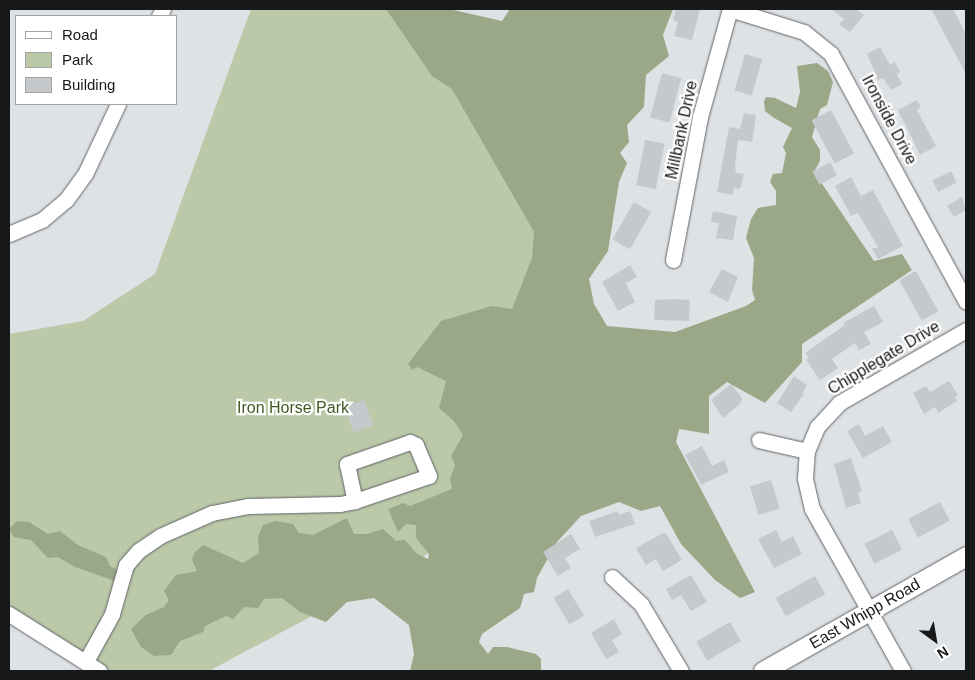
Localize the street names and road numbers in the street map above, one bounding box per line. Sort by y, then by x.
street label: Ironside Drive [857,72,921,168]
street label: Millbank Drive [662,79,702,181]
street label: Chipplegate Drive [825,317,943,399]
street label: East Whipp Road [806,575,924,653]

